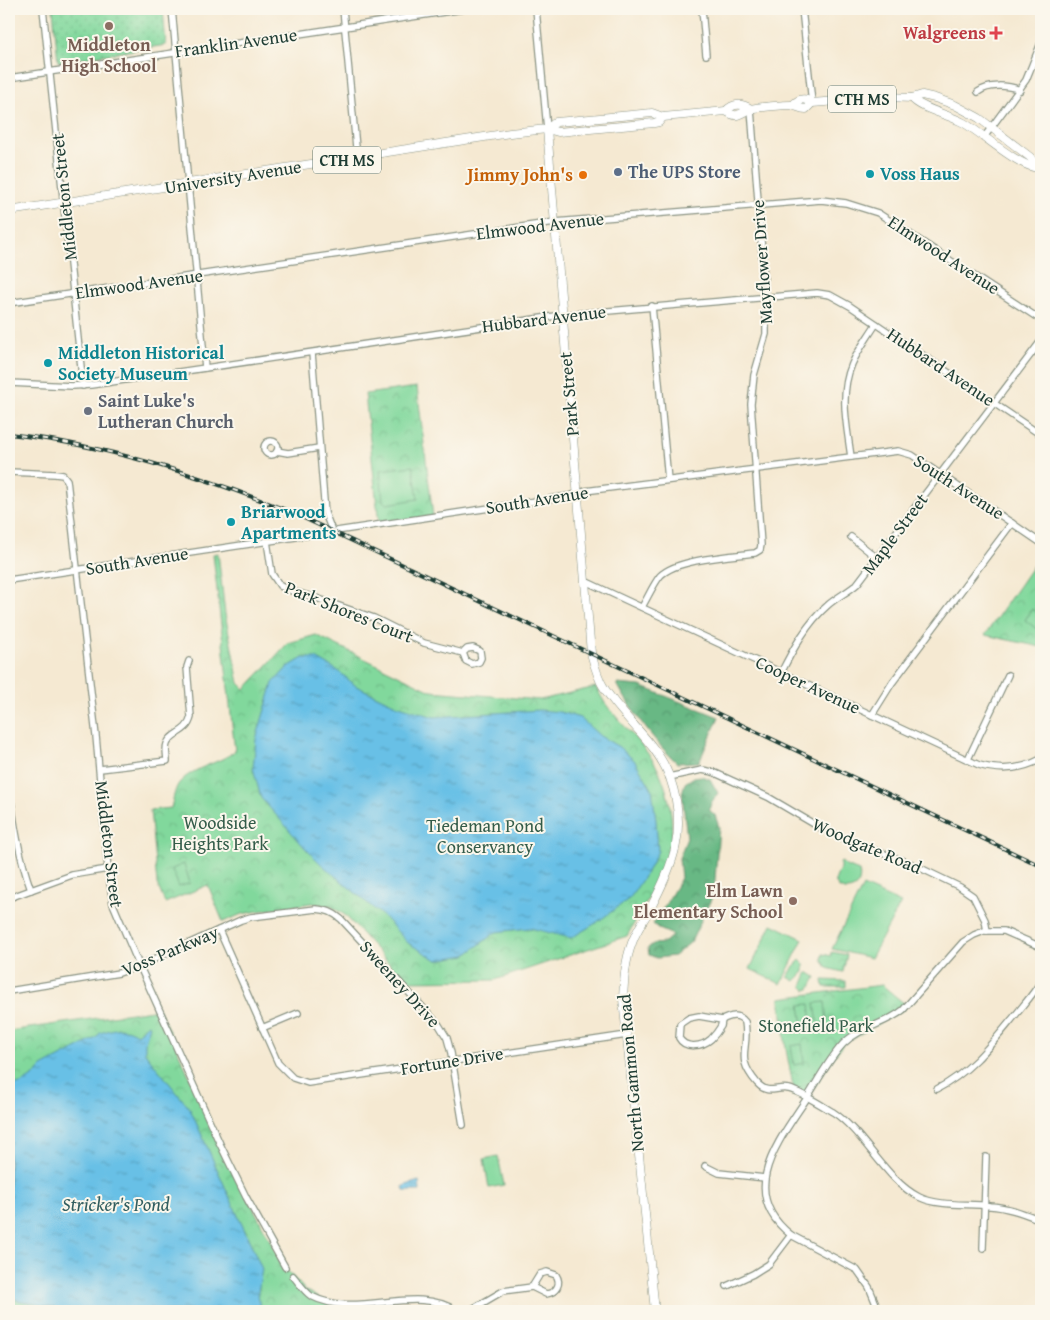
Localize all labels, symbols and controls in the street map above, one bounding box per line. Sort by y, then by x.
place label: Walgreens [903,19,986,46]
marker: Middleton High School [103,20,115,32]
street label: Franklin Avenue [173,21,299,64]
marker: Walgreens [990,27,1002,39]
place label: Middleton High School [62,31,157,79]
road number: CTH MS [828,86,896,112]
street label: Middleton Street [43,132,84,262]
road number: CTH MS [313,146,381,174]
street label: University Avenue [163,152,303,201]
place label: The UPS Store [628,158,741,185]
place label: Voss Haus [880,160,960,187]
place label: Jimmy John's [464,161,573,188]
marker: The UPS Store [612,166,624,178]
marker: Voss Haus [864,168,876,180]
marker: Jimmy John's [577,169,589,181]
street label: Mayflower Drive [744,199,779,325]
street label: Elmwood Avenue [474,204,605,247]
street label: Elmwood Avenue [883,208,1006,301]
street label: Elmwood Avenue [73,261,204,306]
street label: Hubbard Avenue [480,297,608,340]
street label: Hubbard Avenue [882,320,1001,413]
place label: Middleton Historical Society Museum [58,339,225,387]
street label: Park Street [551,350,586,437]
marker: Middleton Historical Society Museum [42,357,54,369]
place label: Saint Luke's Lutheran Church [98,387,234,435]
marker: Saint Luke's Lutheran Church [82,405,94,417]
street label: South Avenue [909,447,1010,526]
street label: South Avenue [484,478,590,521]
street label: Maple Street [855,487,935,580]
place label: Briarwood Apartments [241,498,337,546]
marker: Briarwood Apartments [225,516,237,528]
street label: South Avenue [84,539,190,582]
street label: Park Shores Court [281,574,418,650]
street label: Cooper Avenue [751,648,865,721]
street label: Middleton Street [88,779,131,910]
park label: Woodside Heights Park [172,809,269,857]
street label: Woodgate Road [808,810,926,881]
park label: Tiedeman Pond Conservancy [426,812,544,860]
place label: Elm Lawn Elementary School [634,877,783,925]
marker: Elm Lawn Elementary School [787,895,799,907]
street label: Voss Parkway [117,918,222,983]
street label: Sweeney Drive [354,934,447,1034]
street label: North Gammon Road [610,993,651,1153]
park label: Stonefield Park [758,1012,875,1039]
street label: Fortune Drive [399,1039,505,1082]
water label: Stricker's Pond [62,1190,170,1218]

